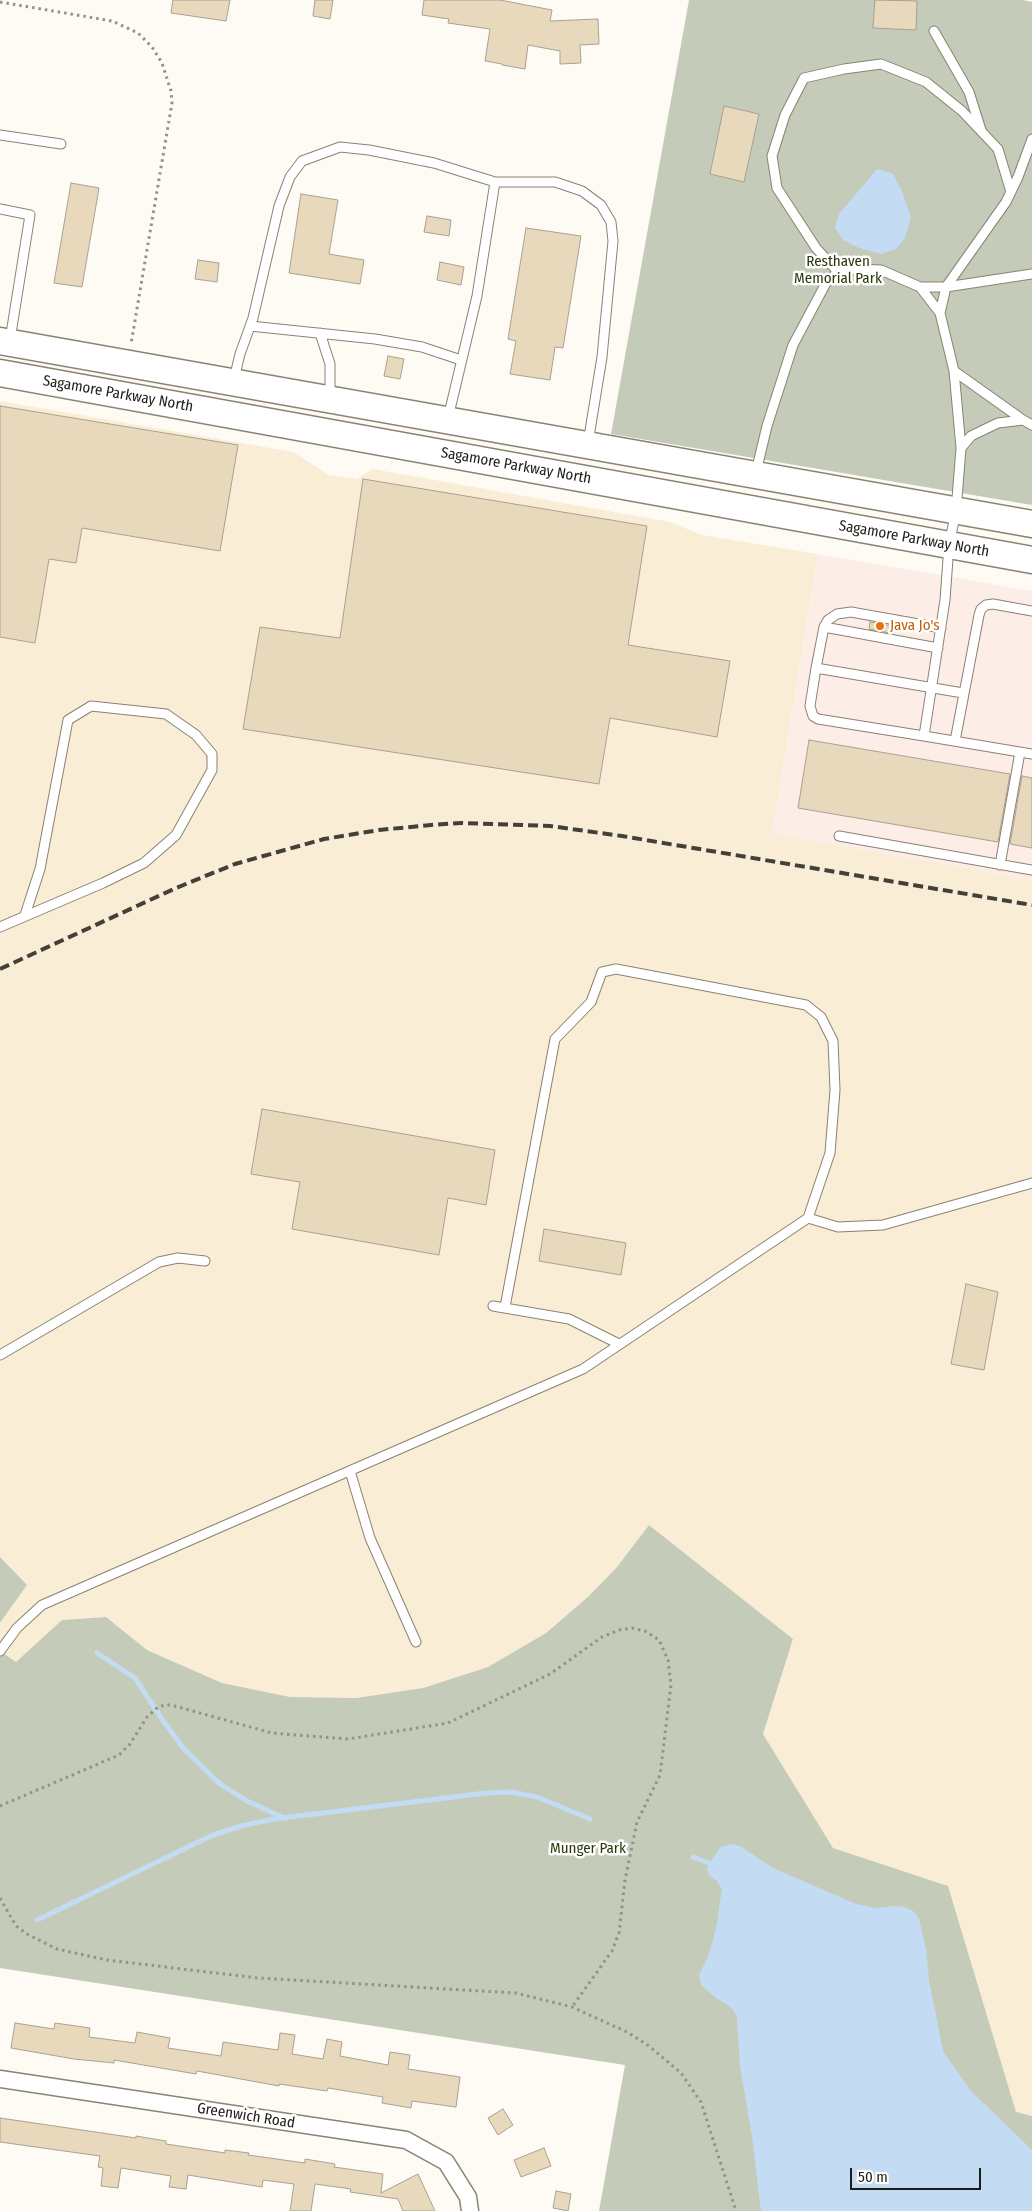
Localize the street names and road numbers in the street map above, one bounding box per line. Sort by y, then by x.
street label: Sagamore Parkway North [41,372,195,416]
street label: Sagamore Parkway North [439,444,593,488]
street label: Sagamore Parkway North [837,517,991,561]
street label: Greenwich Road [196,2099,296,2133]

